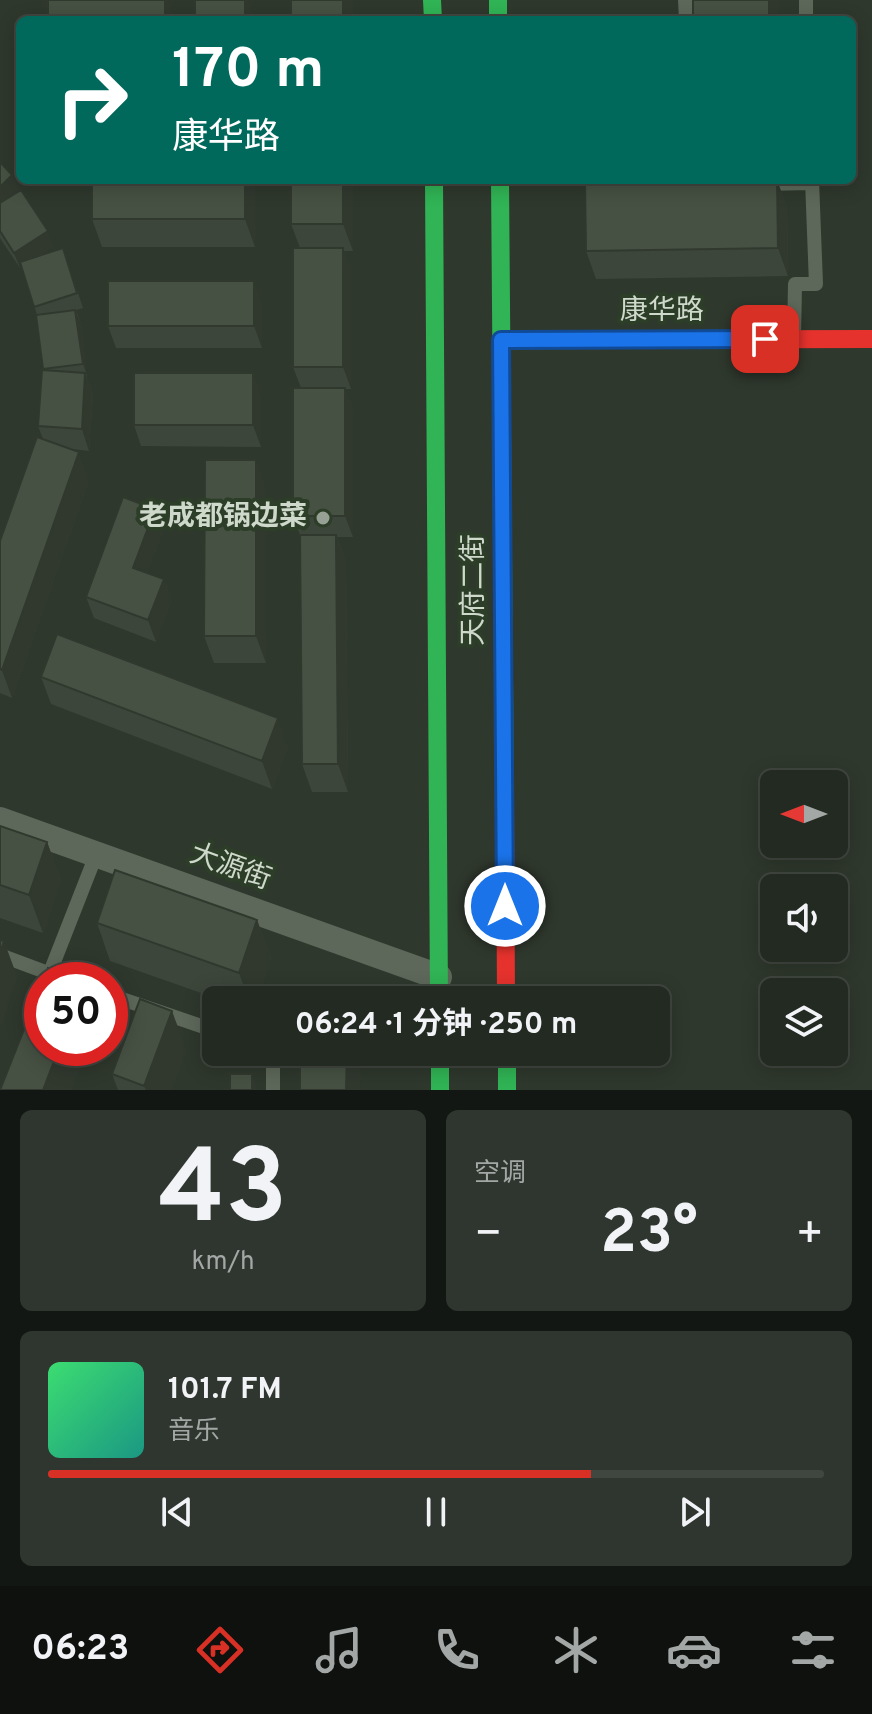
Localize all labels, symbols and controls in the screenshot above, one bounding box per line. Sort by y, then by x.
text: 170 m [172,37,324,107]
icon: right [40,48,144,152]
text: 康华路 [172,116,280,162]
street label: 康华路 [620,294,704,330]
pin [731,305,799,373]
icon: arrive [743,317,787,361]
place label: 老成都锅边菜 [139,500,307,536]
marker: 老成都锅边菜 [314,509,332,527]
street label: 天府二街 [457,534,493,646]
north arrow [760,770,848,858]
map controls [760,770,848,1066]
street label: 大源街 [184,837,276,899]
position arrow [463,864,547,948]
button: sound [760,874,848,962]
speed limit sign: 50 [24,962,128,1066]
button: layers [760,978,848,1066]
text: 06:24 · 1 分钟 · 250 m [295,1007,577,1044]
text: 43 [158,1128,288,1260]
text: 空调 [474,1158,526,1191]
text: 23° [600,1198,698,1274]
text: − [474,1208,502,1264]
text: + [796,1208,824,1264]
text: km/h [191,1246,255,1279]
text: 101.7 FM [168,1372,282,1409]
text: 音乐 [168,1416,220,1449]
icon: previous [155,1490,199,1534]
icon: pause [414,1490,458,1534]
icon: next [673,1490,717,1534]
icon: directions [192,1622,248,1678]
icon: music [311,1622,367,1678]
icon: phone [429,1622,485,1678]
icon: climate [548,1622,604,1678]
icon: car [666,1622,722,1678]
icon: filters [785,1622,841,1678]
text: 06:23 [31,1627,129,1673]

